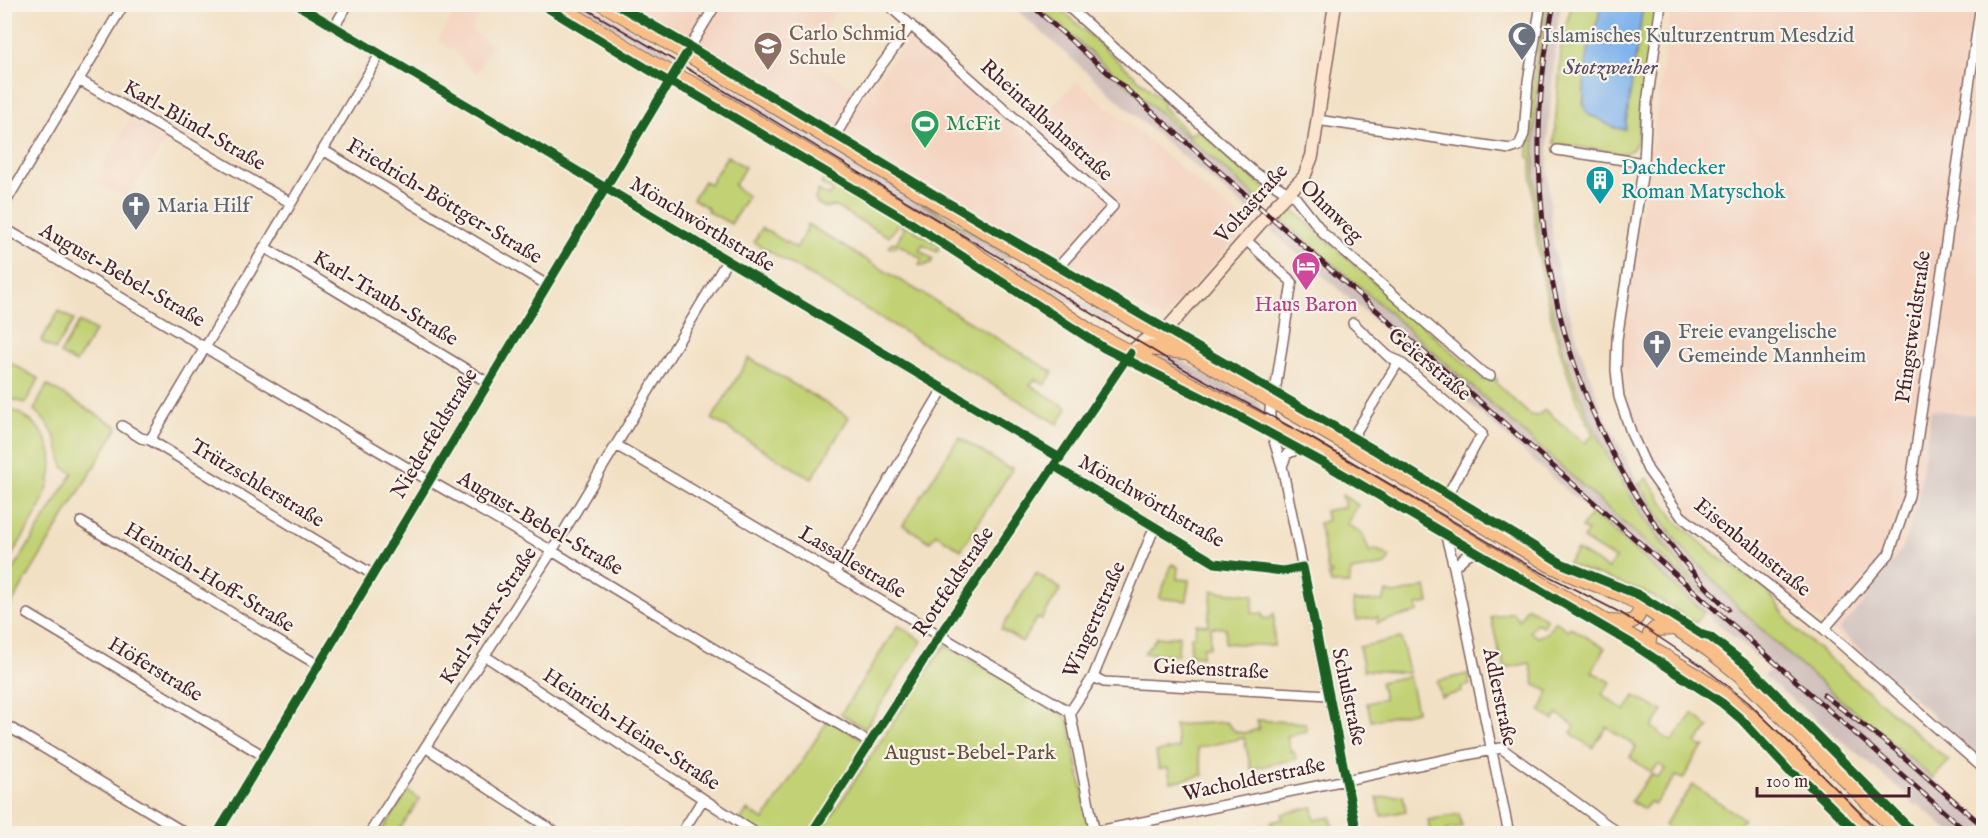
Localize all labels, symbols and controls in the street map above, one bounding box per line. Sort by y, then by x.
mosque icon: Islamisches Kulturzentrum Mesdzid [1506,20,1538,62]
place label: Carlo Schmid Schule [789,21,907,72]
place label: Islamisches Kulturzentrum Mesdzid [1543,23,1855,50]
school or university icon: Carlo Schmid Schule [752,30,784,72]
street label: Rheintalbahnstraße [974,54,1118,188]
water label: Stotzweiher [1563,54,1659,82]
street label: Karl-Blind-Straße [118,74,270,178]
sports icon: McFit [909,108,941,150]
place label: McFit [946,111,1001,138]
street label: Friedrich-Böttger-Straße [341,133,547,271]
place label: Dachdecker Roman Matyschok [1621,155,1786,206]
street label: Voltastraße [1209,158,1295,250]
building icon: Dachdecker Roman Matyschok [1584,164,1616,206]
street label: Mönchwörthstraße [624,171,780,279]
street label: Ohmweg [1293,174,1369,250]
church icon: Maria Hilf [120,190,152,232]
place label: Maria Hilf [157,193,253,220]
street label: August-Bebel-Straße [33,217,210,335]
street label: Karl-Traub-Straße [307,245,463,353]
street label: Pfingstweidstraße [1890,249,1938,405]
hotel icon: Haus Baron [1290,250,1322,292]
place label: Haus Baron [1254,292,1358,319]
place label: Freie evangelische Gemeinde Mannheim [1678,319,1866,370]
street label: Geierstraße [1382,322,1477,408]
church icon: Freie evangelische Gemeinde Mannheim [1641,328,1673,370]
street label: Niederfeldstraße [385,363,485,504]
street label: Trützschlerstraße [185,433,329,535]
street label: Mönchwörthstraße [1073,449,1229,555]
street label: August-Bebel-Straße [451,465,628,583]
street label: Eisenbahnstraße [1688,493,1816,604]
street label: Heinrich-Hoff-Straße [119,517,299,640]
street label: Lassallestraße [793,520,911,606]
street label: Rottfeldstraße [907,521,1001,642]
street label: Karl-Marx-Straße [434,542,544,690]
street label: Wingertstraße [1057,557,1133,682]
street label: Höferstraße [103,631,208,709]
street label: Adlerstraße [1475,644,1523,749]
street label: Schulstraße [1324,646,1372,749]
street label: Gießenstraße [1153,653,1270,687]
street label: Heinrich-Heine-Straße [537,663,725,798]
park label: August-Bebel-Park [883,740,1057,767]
street label: Wacholderstraße [1180,752,1328,808]
scale bar [1757,760,1908,798]
text: 100 m [1766,771,1808,794]

